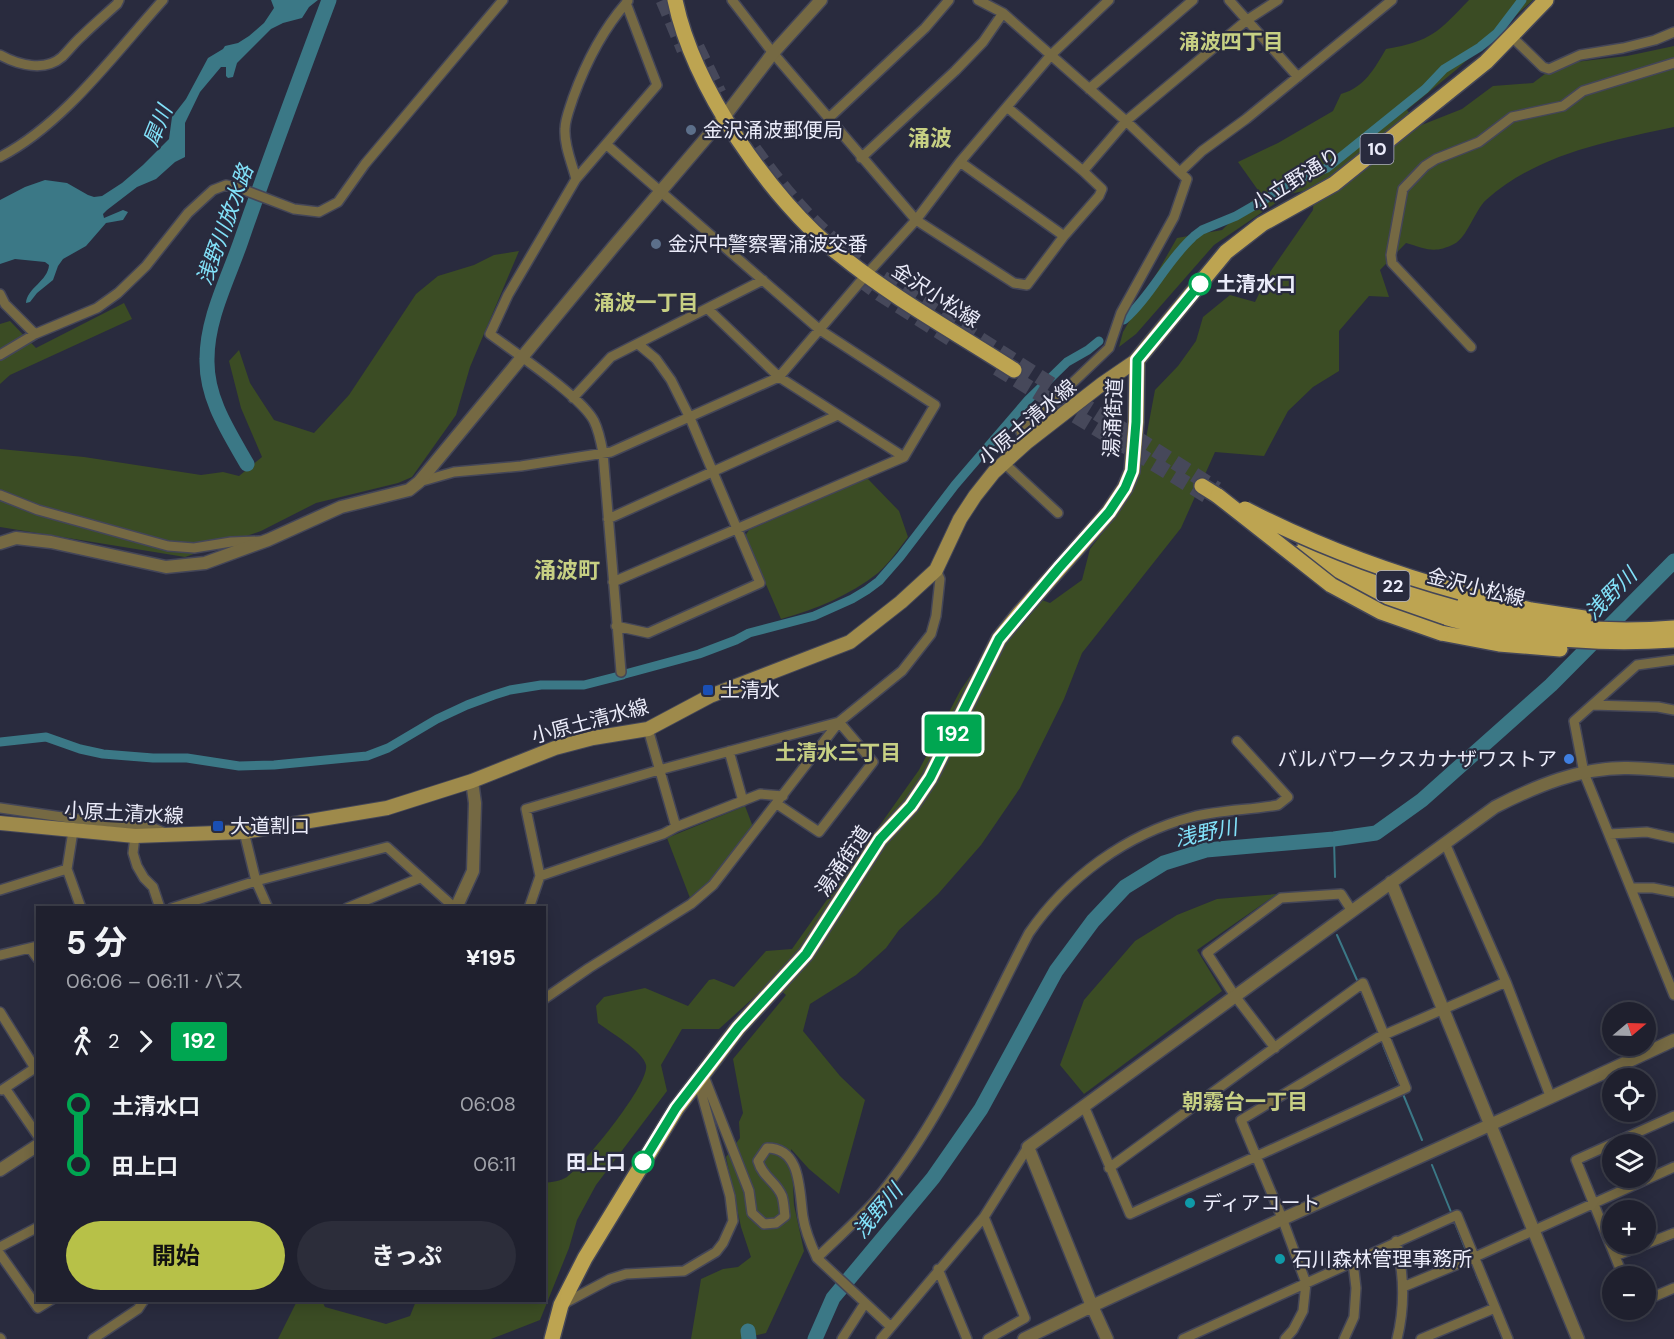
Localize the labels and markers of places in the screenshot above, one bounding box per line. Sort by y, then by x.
place label: 金沢涌波郵便局 [703,117,843,143]
marker: 金沢涌波郵便局 [684,123,698,137]
place label: 金沢中警察署涌波交番 [668,231,868,257]
marker: 金沢中警察署涌波交番 [649,237,663,251]
place label: 土清水口 [1216,271,1296,297]
marker: 土清水口 [1189,273,1211,295]
place label: 土清水 [720,677,780,703]
marker: 土清水 [701,683,715,697]
place label: バルバワークスカナザワストア [1278,746,1557,772]
marker: バルバワークスカナザワストア [1562,752,1576,766]
place label: 大道割口 [230,813,310,839]
marker: 大道割口 [211,819,225,833]
place label: 田上口 [566,1149,626,1175]
marker: 田上口 [632,1151,654,1173]
place label: ディアコート [1202,1190,1321,1216]
marker: ディアコート [1183,1196,1197,1210]
place label: 石川森林管理事務所 [1292,1246,1472,1272]
marker: 石川森林管理事務所 [1273,1252,1287,1266]

